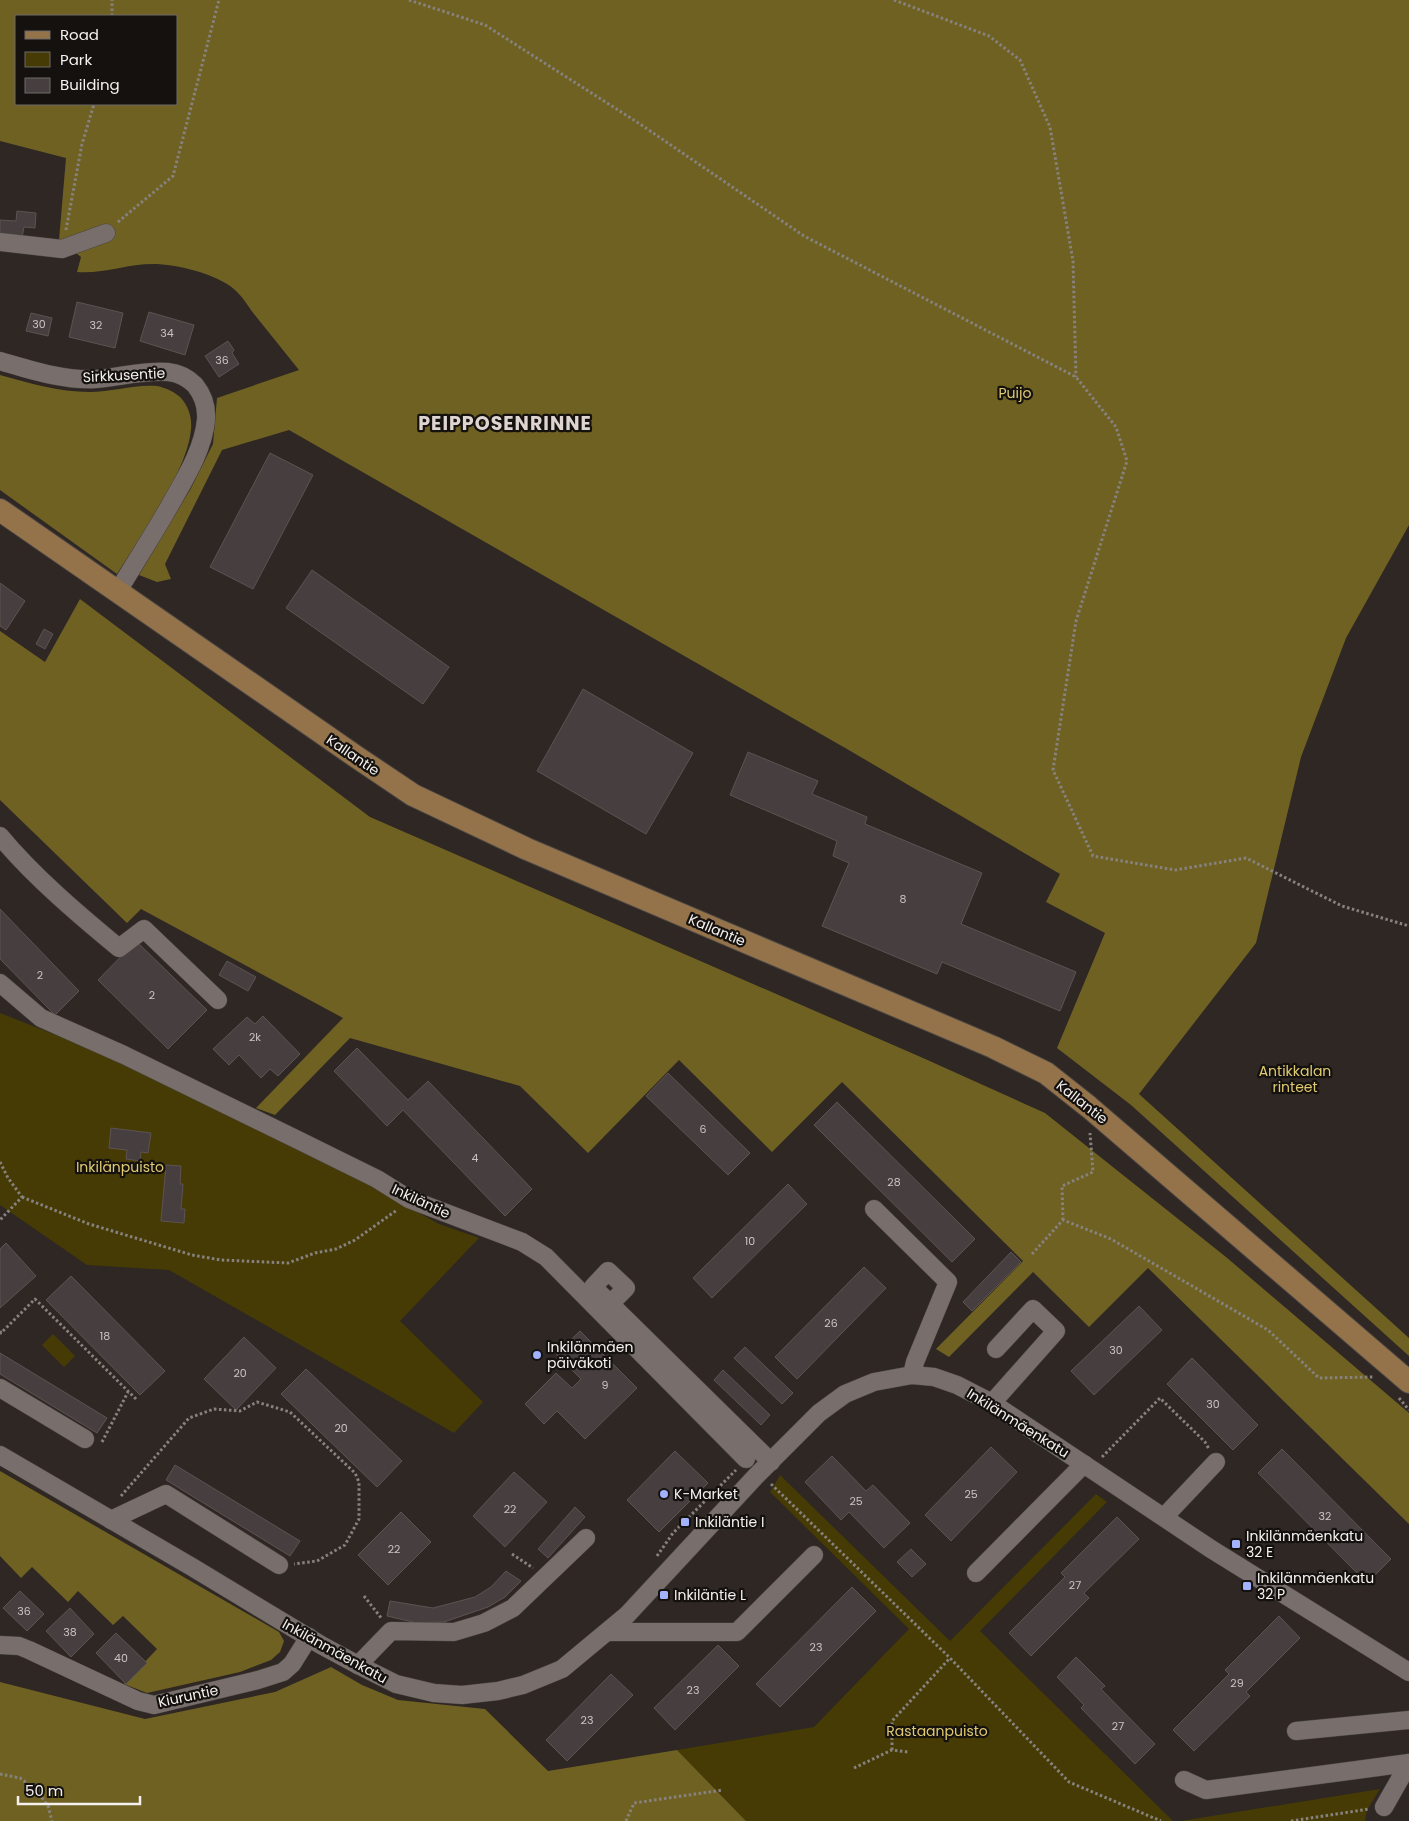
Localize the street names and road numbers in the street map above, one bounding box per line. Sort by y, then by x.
street label: Sirkkusentie [82,363,166,387]
street label: Kallantie [322,730,384,780]
street label: Kallantie [685,909,749,951]
street label: Kallantie [1052,1076,1112,1129]
street label: Inkiläntie [389,1179,454,1223]
street label: Inkilänmäenkatu [963,1383,1073,1463]
street label: Inkilänmäenkatu [279,1614,391,1688]
street label: Kiuruntie [156,1680,220,1712]

